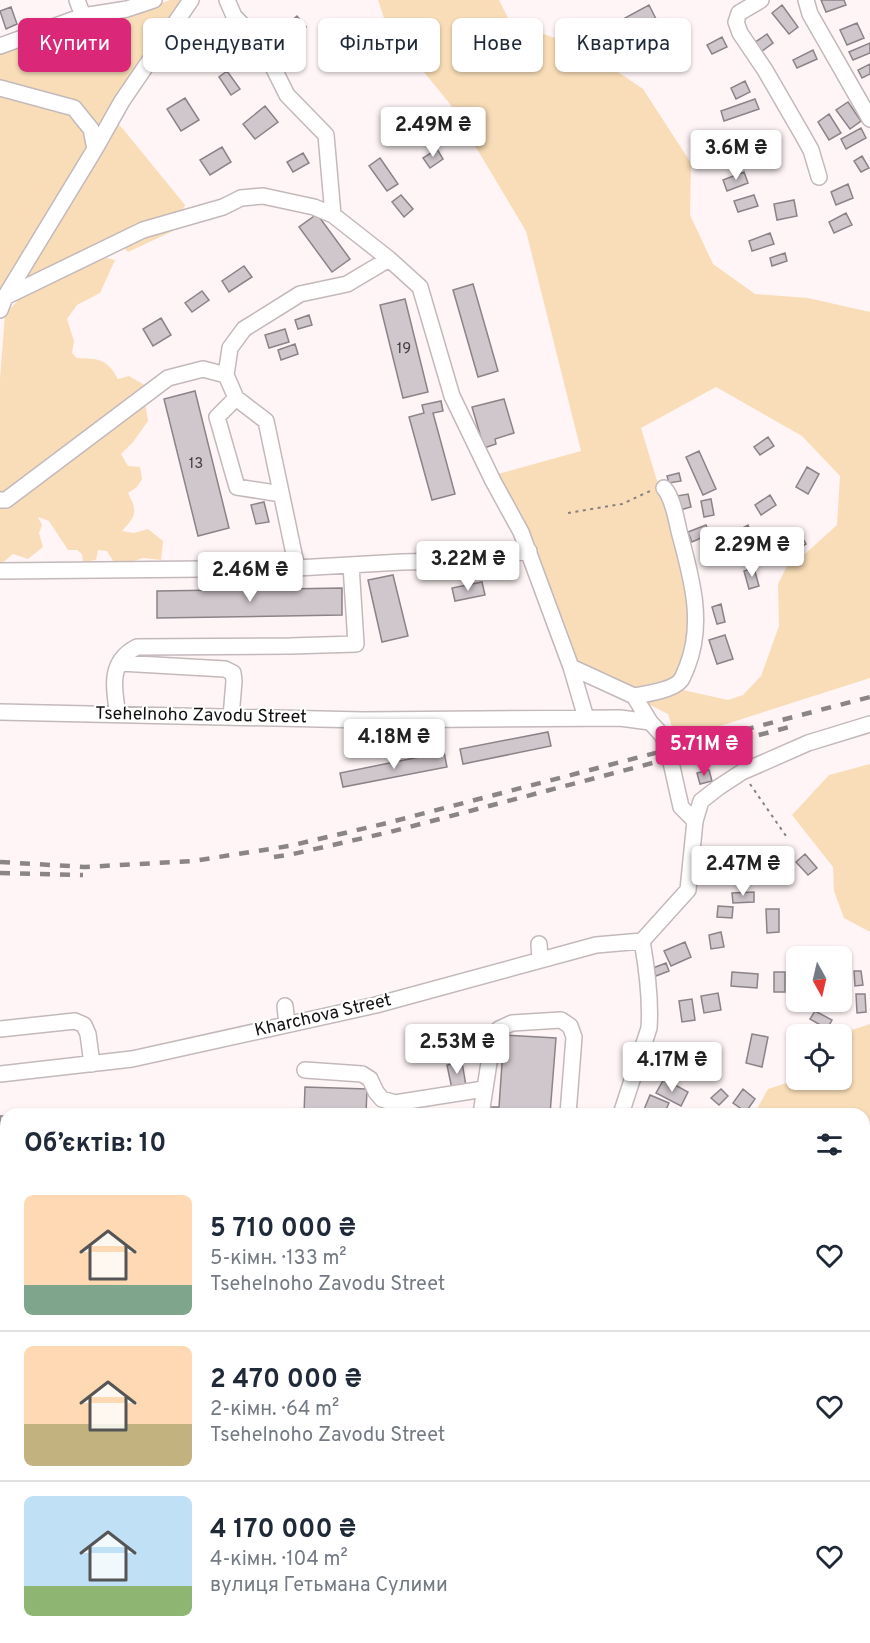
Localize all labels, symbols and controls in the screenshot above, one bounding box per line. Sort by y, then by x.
chip: Купити [18,18,131,72]
chip: Орендувати [143,18,306,72]
chip: Фільтри [318,18,440,72]
chip: Нове [452,18,543,72]
chip: Квартира [555,18,691,72]
pin: 2.49M ₴ [378,107,488,158]
text: 2.49M ₴ [395,113,471,139]
pin: 3.6M ₴ [687,130,785,181]
text: 3.6M ₴ [704,136,768,162]
house number: 19 [397,340,411,359]
house number: 13 [189,455,203,474]
pin: 2.29M ₴ [697,527,807,578]
text: 2.29M ₴ [714,533,790,559]
pin: 3.22M ₴ [413,541,523,592]
text: 3.22M ₴ [430,547,506,573]
pin: 2.46M ₴ [195,552,305,603]
text: 2.46M ₴ [212,558,288,584]
street label: Tsehelnoho Zavodu Street [95,703,307,729]
pin: 4.18M ₴ [339,719,449,770]
text: 4.18M ₴ [358,725,430,751]
pin: 5.71M ₴ [649,726,759,777]
text: 5.71M ₴ [670,732,738,758]
pin: 2.47M ₴ [688,846,798,897]
text: 2.47M ₴ [706,852,780,878]
north arrow [786,946,852,1012]
map controls [786,946,852,1090]
street label: Kharchova Street [252,989,394,1043]
pin: 2.53M ₴ [402,1024,512,1075]
button: locate [786,1024,852,1090]
text: 2.53M ₴ [419,1030,495,1056]
pin: 4.17M ₴ [617,1042,727,1093]
text: 4.17M ₴ [637,1048,707,1074]
text: Об’єктів: 10 [24,1128,166,1161]
icon: filters [813,1128,846,1161]
text: 5 710 000 ₴ [210,1213,356,1246]
icon: home [72,1219,144,1291]
icon: heart [813,1239,846,1272]
text: 5-кімн. · 133 m² [210,1246,347,1272]
text: Tsehelnoho Zavodu Street [210,1272,445,1298]
text: 2 470 000 ₴ [210,1364,362,1397]
icon: home [72,1370,144,1442]
icon: heart [813,1390,846,1423]
text: 2-кімн. · 64 m² [210,1397,339,1423]
text: Tsehelnoho Zavodu Street [210,1423,445,1449]
text: 4 170 000 ₴ [210,1514,356,1547]
icon: home [72,1520,144,1592]
icon: heart [813,1540,846,1573]
text: 4-кімн. · 104 m² [210,1547,348,1573]
text: вулиця Гетьмана Сулими [210,1573,448,1599]

